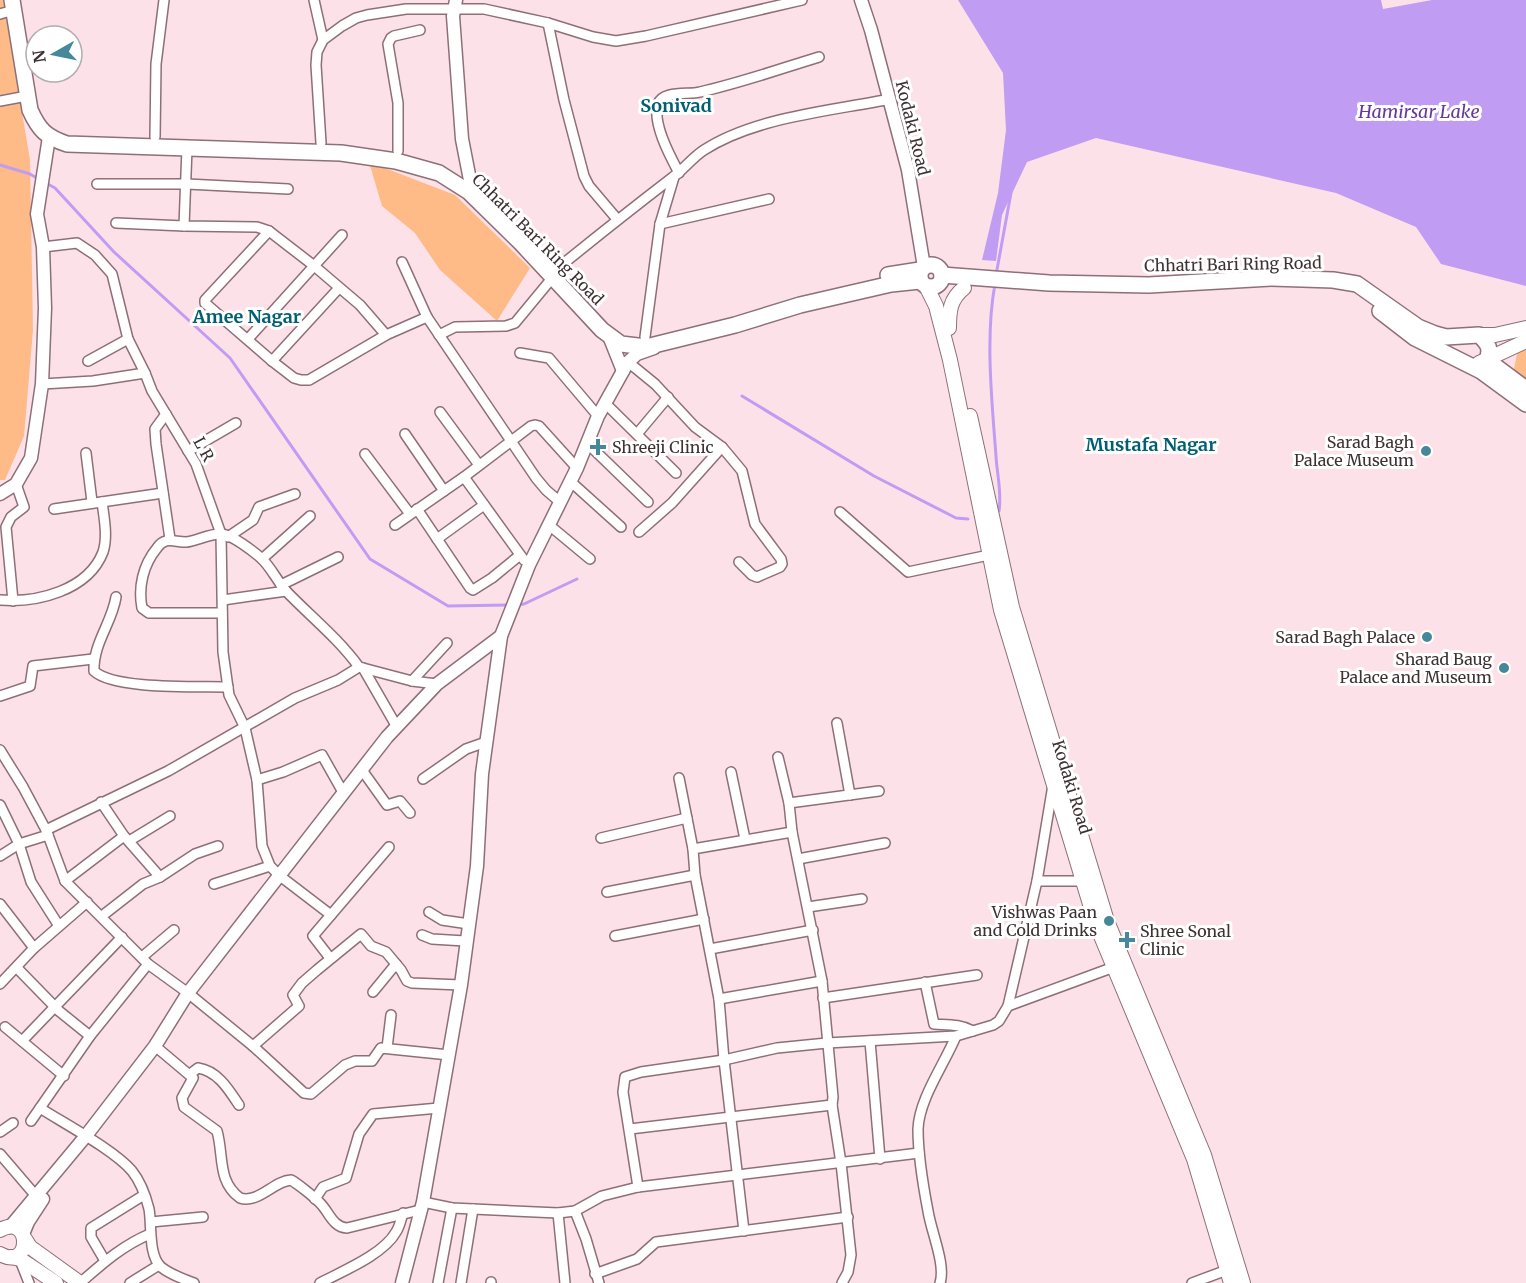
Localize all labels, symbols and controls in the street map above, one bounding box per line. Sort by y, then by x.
north arrow [24,24,84,84]
text: N [28,48,50,64]
street label: Kodaki Road [892,78,935,178]
district label: Sonivad [640,94,712,117]
water label: Hamirsar Lake [1357,100,1480,123]
street label: Chhatri Bari Ring Road [468,169,608,309]
street label: Chhatri Bari Ring Road [1144,252,1322,276]
district label: Amee Nagar [192,305,301,328]
place label: Sarad Bagh Palace Museum [1294,432,1414,470]
street label: L R [189,433,219,465]
district label: Mustafa Nagar [1085,433,1217,456]
place label: Shreeji Clinic [612,437,714,457]
marker: Shreeji Clinic [589,438,607,456]
marker: Sarad Bagh Palace Museum [1419,444,1433,458]
place label: Sarad Bagh Palace [1275,627,1415,647]
marker: Sarad Bagh Palace [1420,630,1434,644]
place label: Sharad Baug Palace and Museum [1339,649,1492,687]
marker: Sharad Baug Palace and Museum [1497,661,1511,675]
street label: Kodaki Road [1048,738,1096,837]
place label: Vishwas Paan and Cold Drinks [974,902,1097,940]
marker: Vishwas Paan and Cold Drinks [1102,914,1116,928]
place label: Shree Sonal Clinic [1140,921,1231,959]
marker: Shree Sonal Clinic [1118,931,1136,949]

